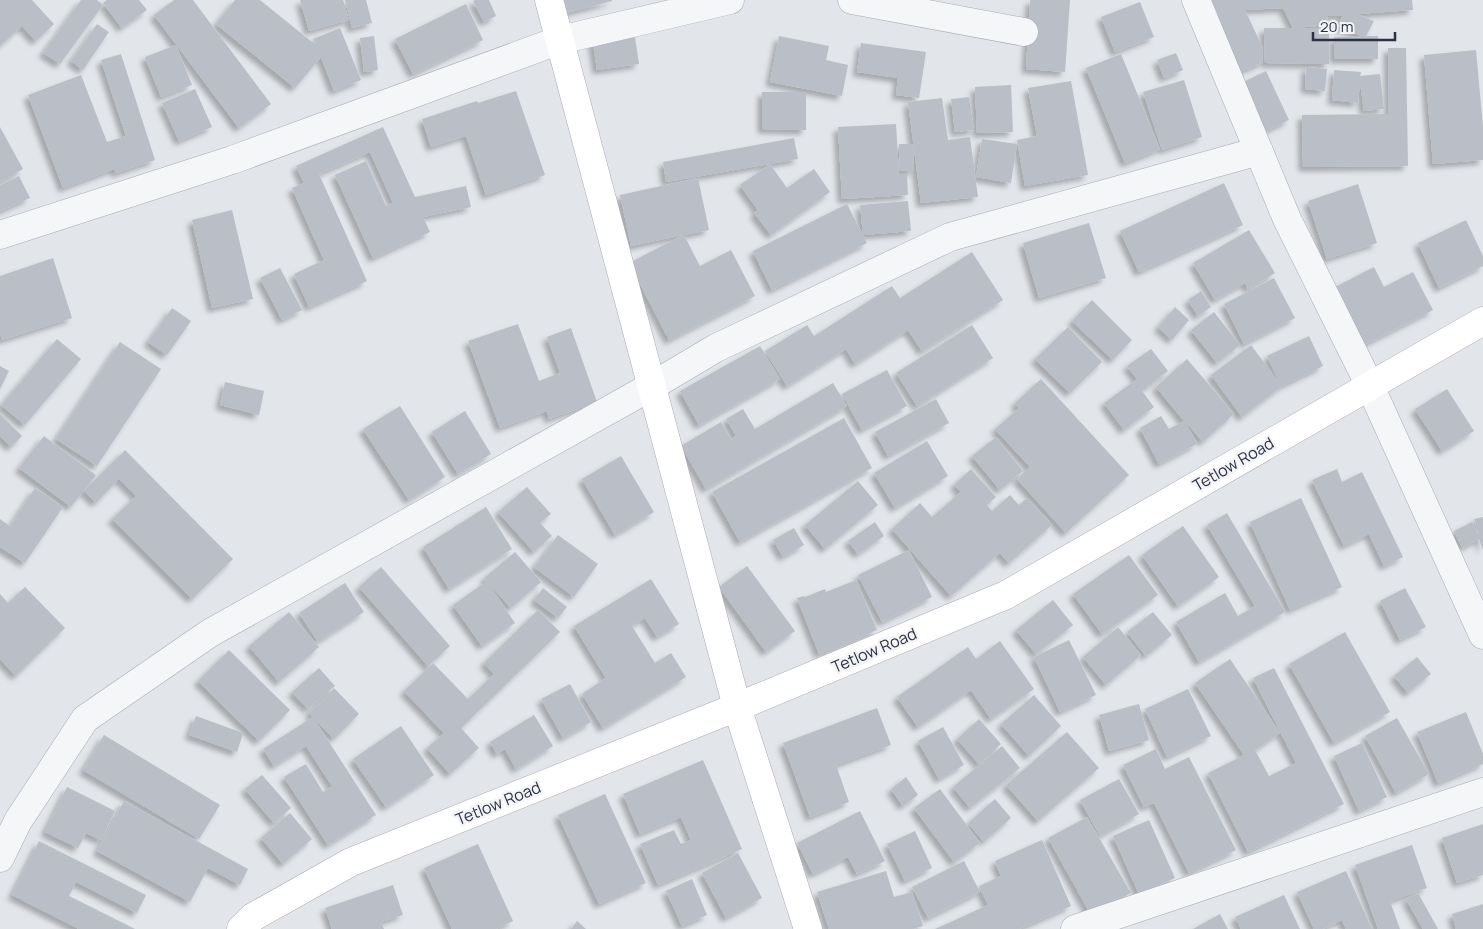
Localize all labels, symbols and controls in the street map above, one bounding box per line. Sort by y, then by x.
scale bar [1313,10,1396,42]
text: 20 m [1320,16,1353,37]
street label: Tetlow Road [1188,432,1278,496]
street label: Tetlow Road [828,622,920,678]
street label: Tetlow Road [452,776,544,830]

